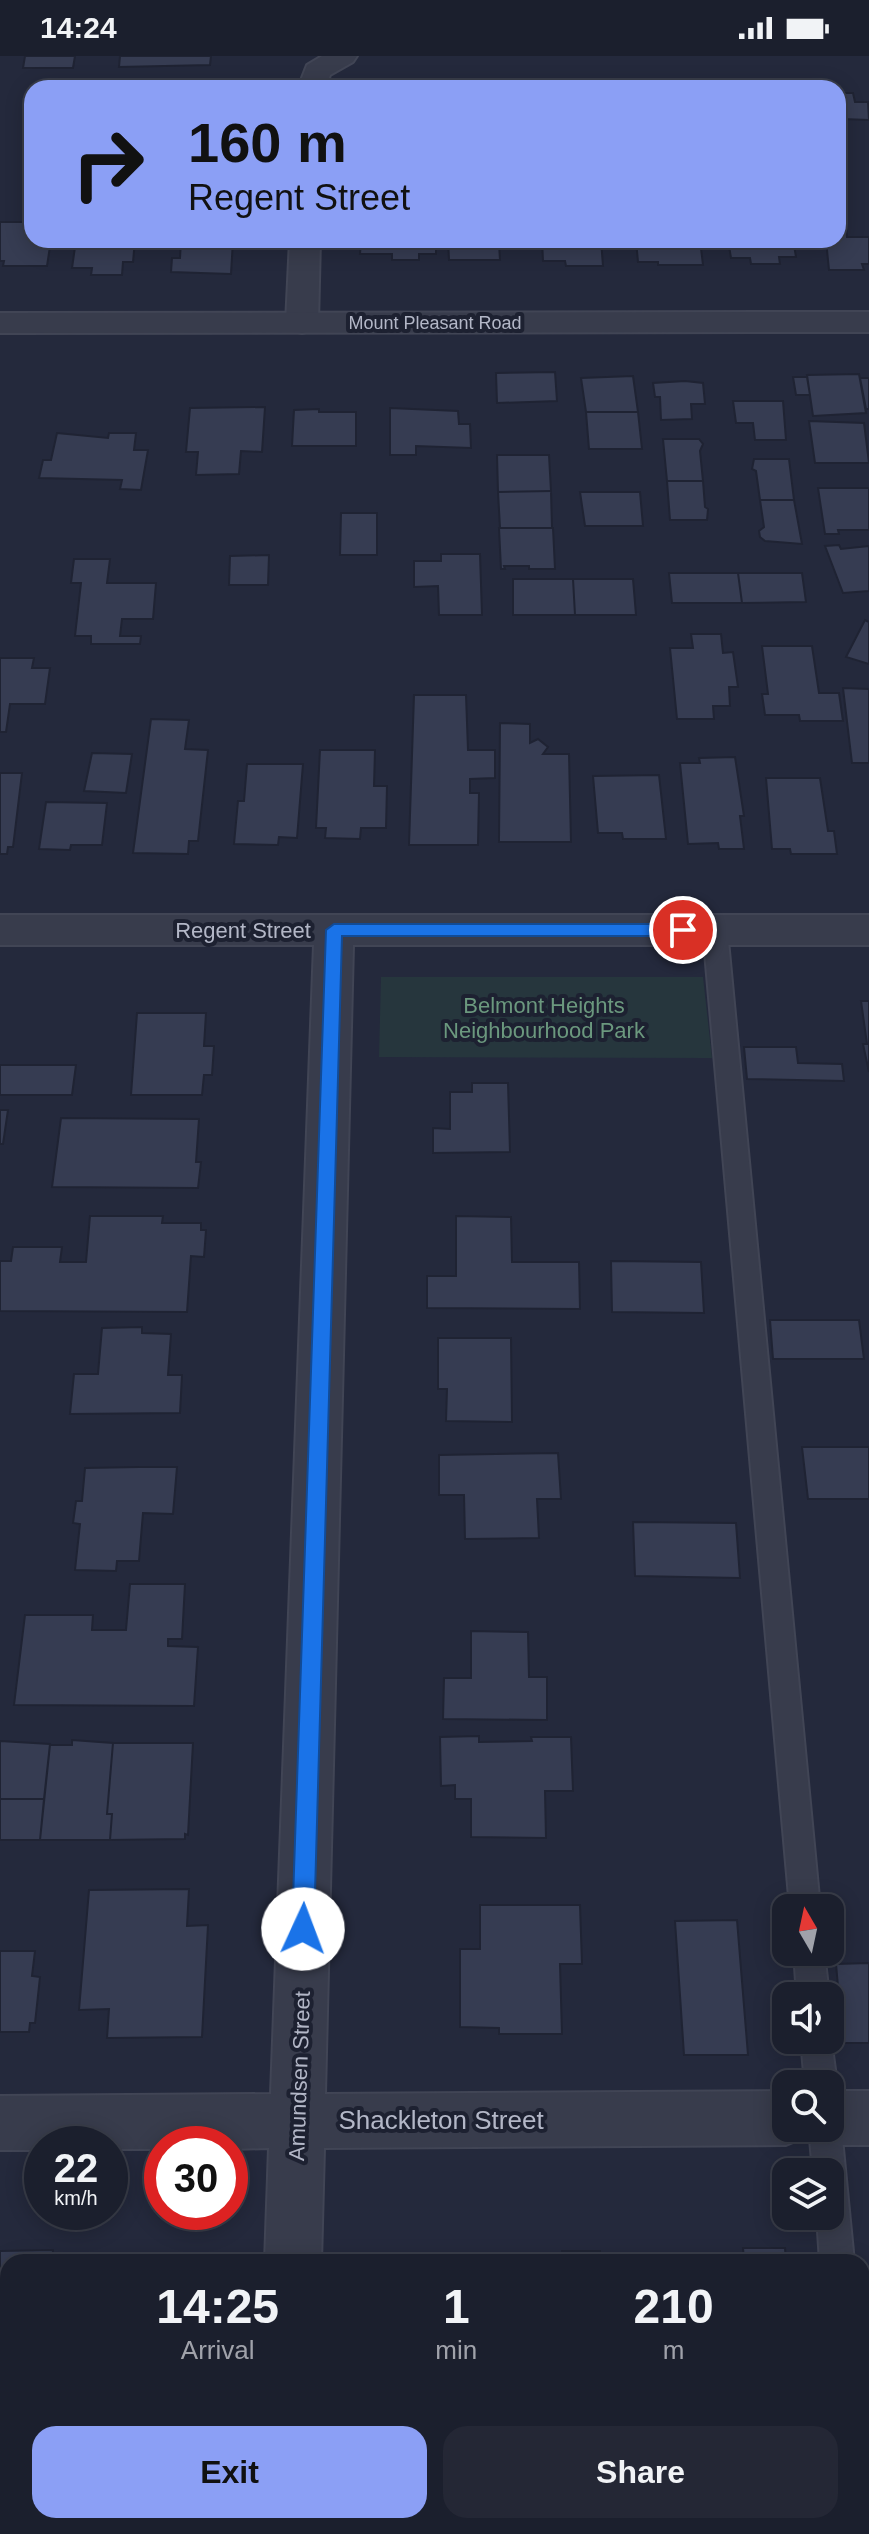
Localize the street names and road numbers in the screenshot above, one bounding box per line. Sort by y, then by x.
street label: Mount Pleasant Road [348,313,522,333]
street label: Regent Street [175,918,311,943]
street label: Amundsen Street [284,1991,315,2161]
street label: Shackleton Street [338,2105,544,2135]

